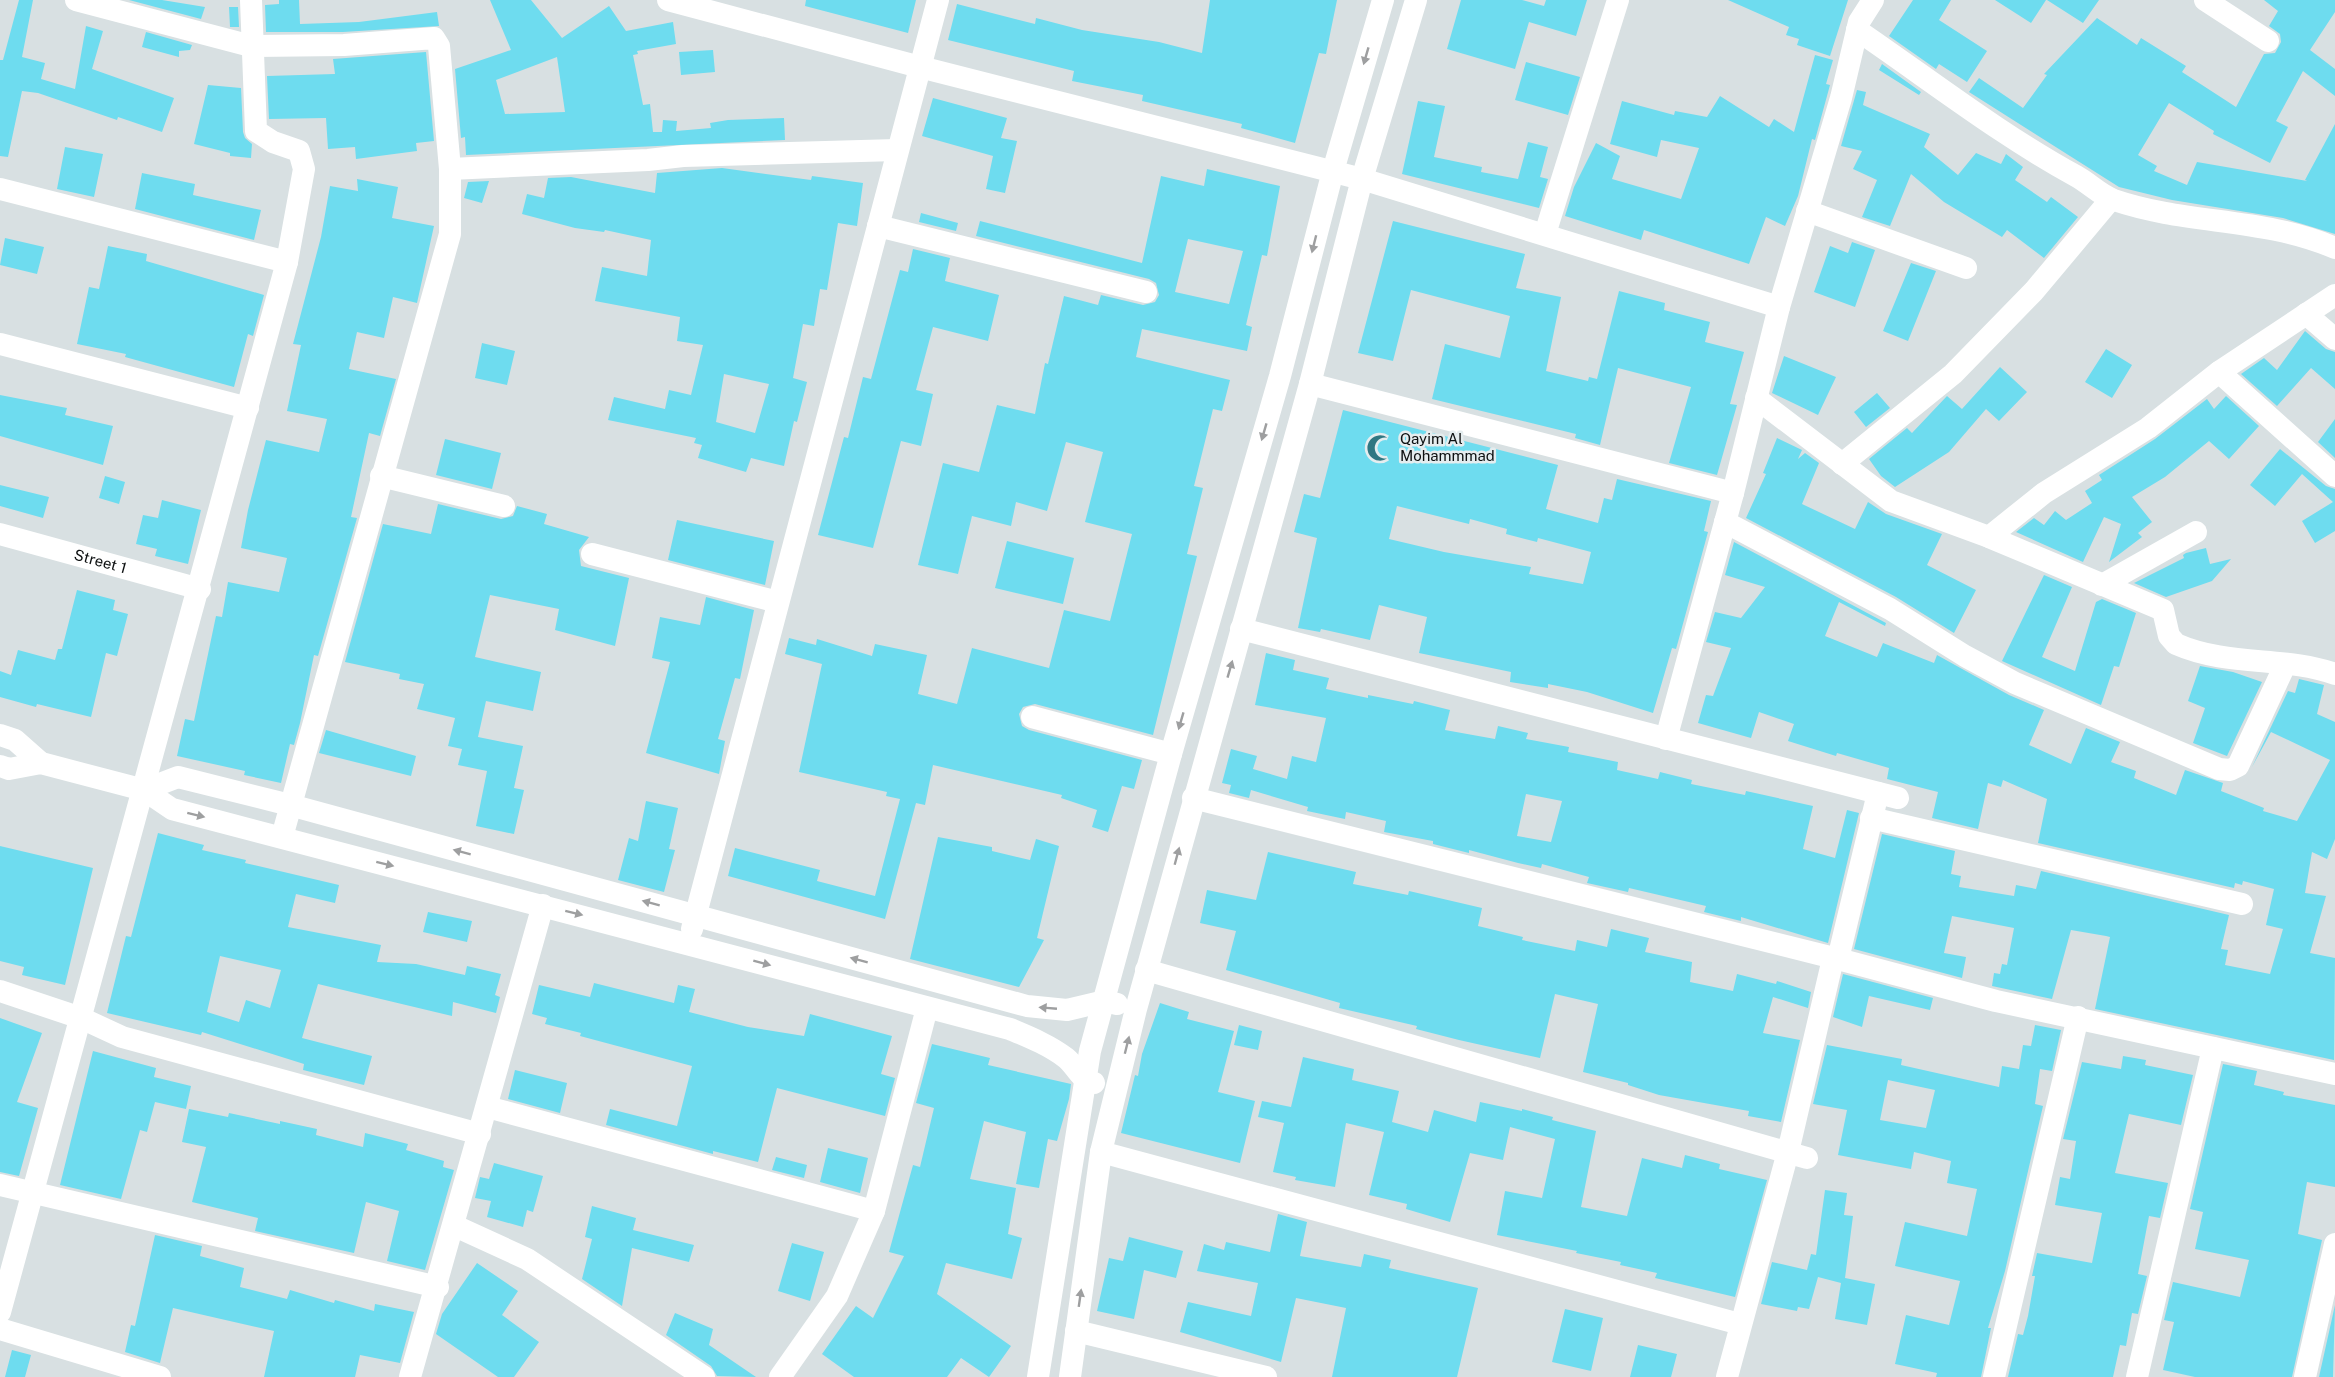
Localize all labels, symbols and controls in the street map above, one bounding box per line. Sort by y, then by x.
one-way arrow [1361,47,1370,65]
one-way arrow [1308,235,1318,253]
one-way arrow [1259,423,1268,441]
place label: Qayim Al Mohammmad [1400,430,1495,464]
mosque icon: Qayim Al Mohammmad [1365,433,1395,463]
street label: Street 1 [72,546,129,576]
one-way arrow [1225,659,1235,678]
one-way arrow [1176,712,1185,730]
one-way arrow [187,811,205,821]
one-way arrow [453,847,471,856]
one-way arrow [1173,847,1182,865]
one-way arrow [376,860,394,869]
one-way arrow [641,898,659,907]
one-way arrow [564,908,583,918]
one-way arrow [850,955,868,964]
one-way arrow [753,958,771,968]
one-way arrow [1038,1003,1057,1013]
one-way arrow [1122,1036,1132,1054]
one-way arrow [1076,1289,1085,1308]

